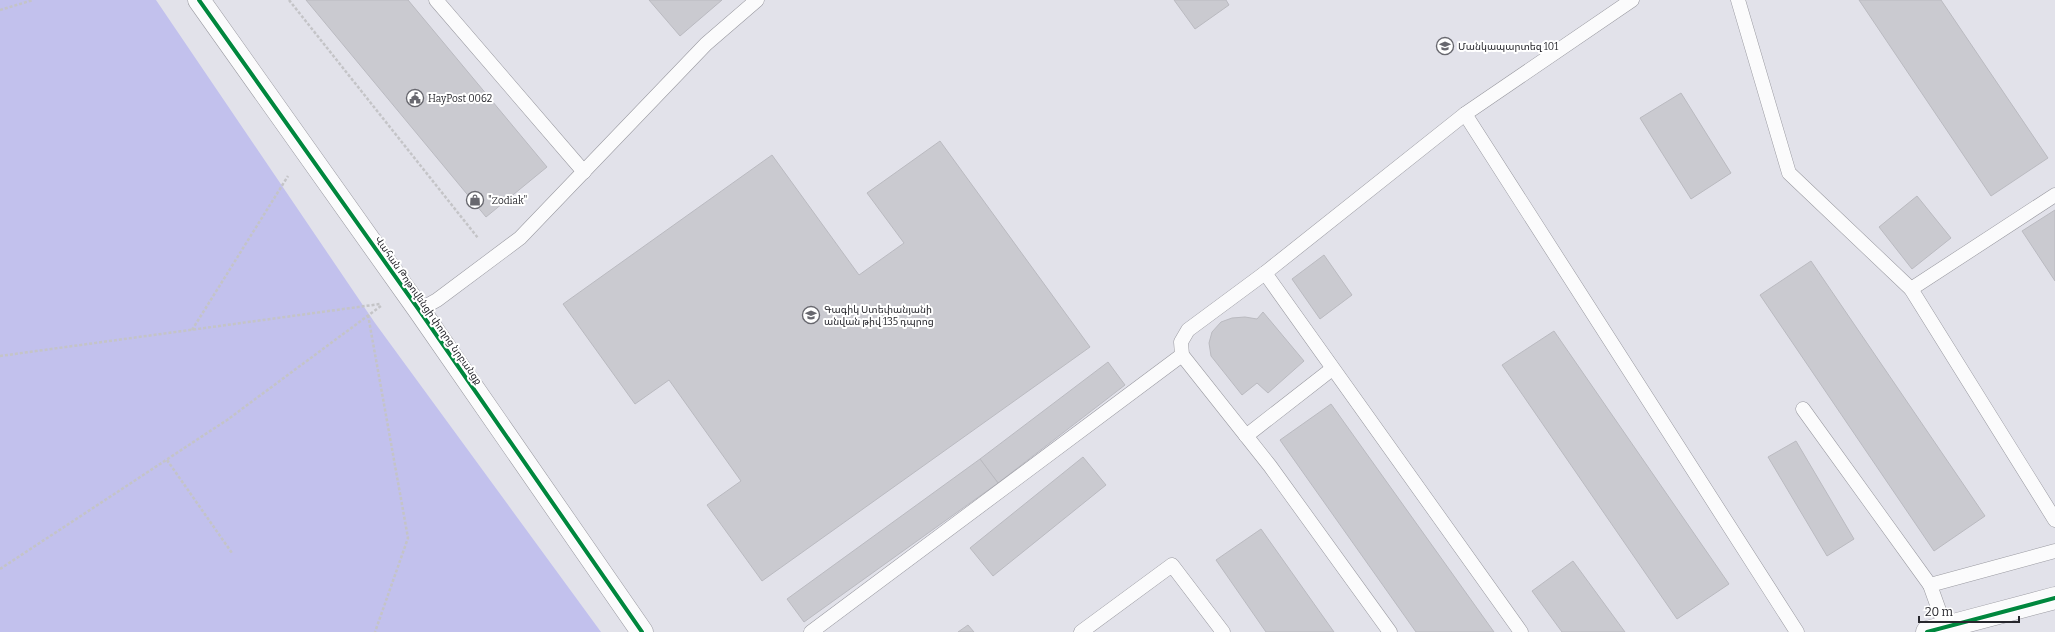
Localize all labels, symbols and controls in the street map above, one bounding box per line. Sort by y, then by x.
school or university icon: Մանկապարտեզ 101 [1435,36,1455,56]
place label: Մանկապարտեզ 101 [1458,41,1558,53]
public building icon: HayPost 0062 [405,88,425,108]
place label: HayPost 0062 [428,93,492,105]
shop icon: "Zodiak" [465,190,485,210]
place label: "Zodiak" [488,195,528,207]
street label: Վահան Թոթովենցի փողոց նրբանցք [372,234,484,387]
place label: Գագիկ Ստեփանյանի անվան թիվ 135 դպրոց [824,304,934,328]
school or university icon: Գագիկ Ստեփանյանի անվան թիվ 135 դպրոց [801,305,821,325]
scale bar [1919,598,2019,624]
text: 20 m [1925,605,1954,619]

